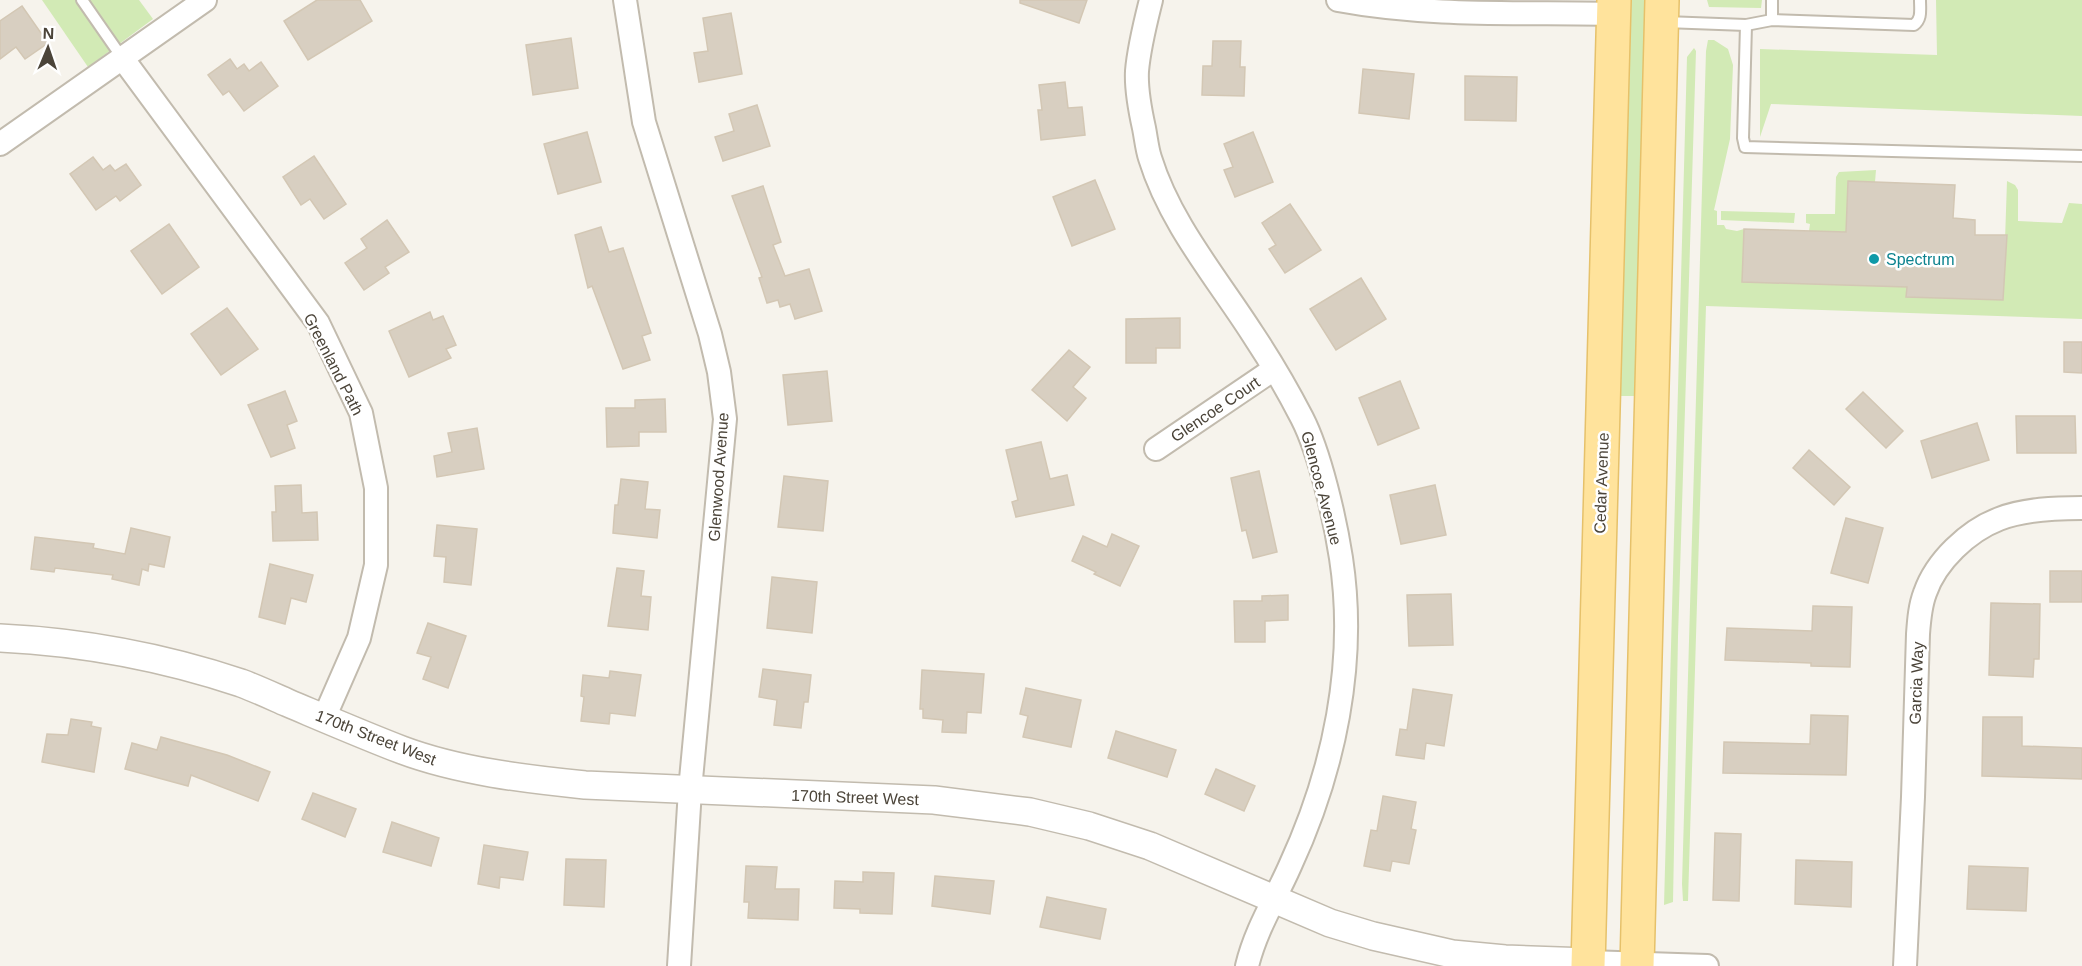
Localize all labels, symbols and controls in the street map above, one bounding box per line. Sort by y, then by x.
north arrow [18,18,78,78]
text: N [42,25,55,42]
place label: Spectrum [1886,251,1954,268]
marker: Spectrum [1867,252,1881,266]
street label: Greenland Path [301,310,367,418]
street label: Glencoe Court [1168,373,1263,445]
street label: Glenwood Avenue [705,412,732,542]
street label: Glencoe Avenue [1298,429,1345,547]
street label: Cedar Avenue [1591,432,1612,534]
street label: Garcia Way [1907,641,1926,725]
street label: 170th Street West [313,707,439,768]
street label: 170th Street West [791,787,920,808]

